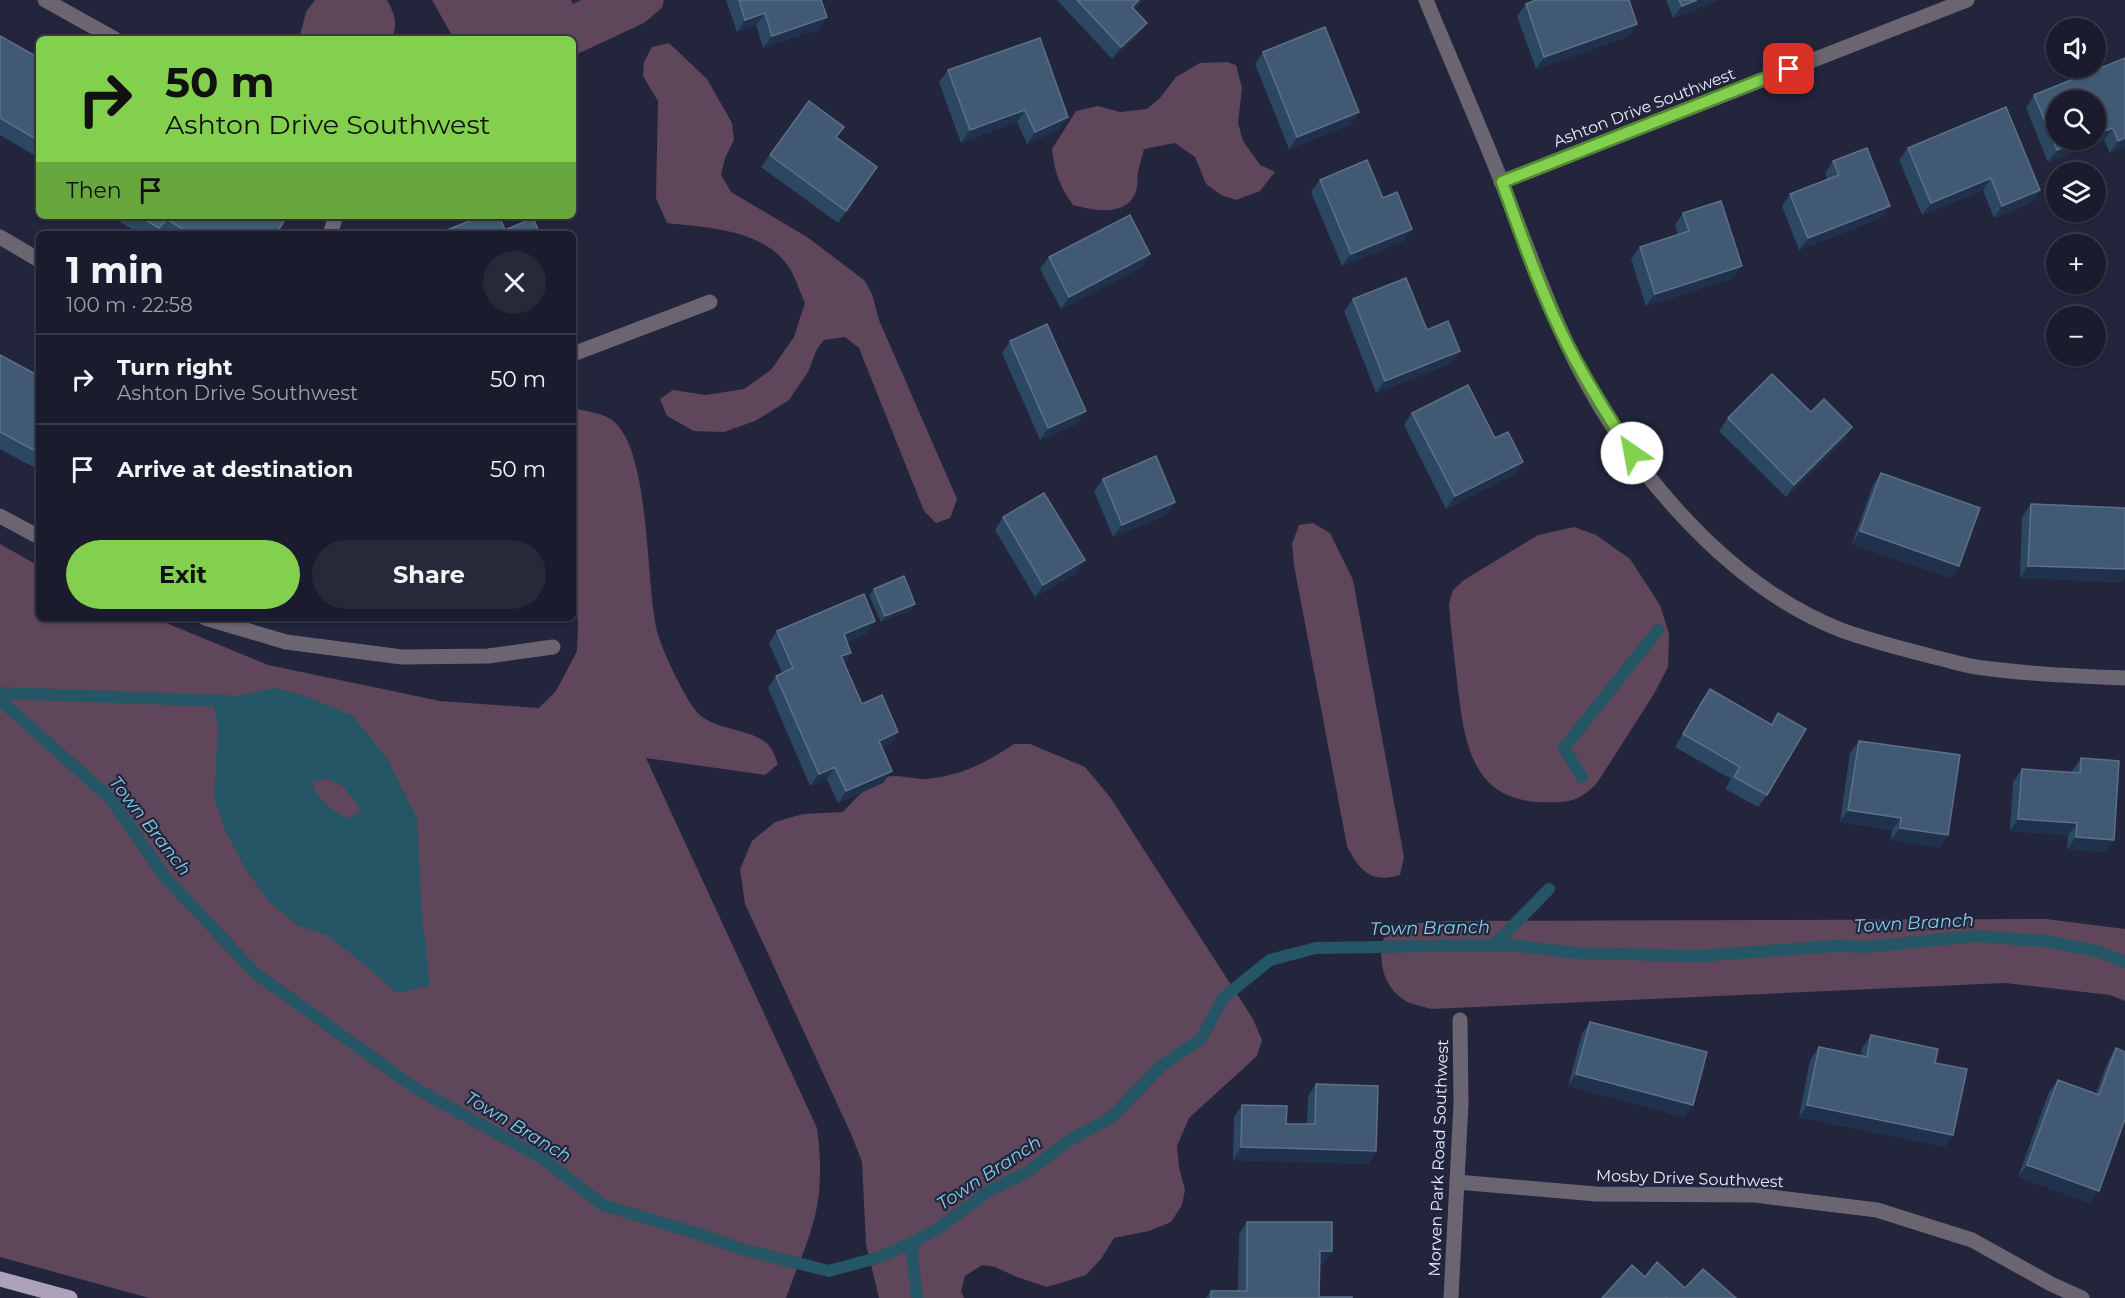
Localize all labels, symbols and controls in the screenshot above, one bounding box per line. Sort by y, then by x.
map controls [2046,18,2106,366]
button: sound [2046,18,2106,78]
pin [1763,43,1814,94]
icon: arrive [1772,52,1805,85]
text: 50 m [165,56,274,108]
icon: right [66,60,144,138]
street label: Ashton Drive Southwest [1551,64,1738,151]
button: search [2046,90,2106,150]
text: Ashton Drive Southwest [165,108,491,141]
button: layers [2046,162,2106,222]
icon: arrive [134,174,167,207]
text: Then [66,177,122,204]
button: + [2046,234,2106,294]
text: 1 min [66,248,164,292]
button: close [483,251,546,314]
text: 100 m · 22:58 [66,293,193,317]
button: − [2046,306,2106,366]
text: Turn right [117,354,232,381]
icon: right [66,363,99,396]
text: 50 m [490,366,546,393]
text: Ashton Drive Southwest [117,381,358,405]
position arrow [1600,421,1664,485]
icon: arrive [66,453,99,486]
text: Arrive at destination [117,456,353,483]
text: 50 m [490,456,546,483]
button: Exit [66,540,300,609]
button: Share [312,540,546,609]
water label: Town Branch [104,772,196,880]
water label: Town Branch [1853,909,1975,937]
water label: Town Branch [1370,916,1490,940]
street label: Morven Park Road Southwest [1425,1039,1452,1277]
water label: Town Branch [461,1087,575,1167]
water label: Town Branch [933,1131,1045,1215]
street label: Mosby Drive Southwest [1596,1166,1785,1191]

